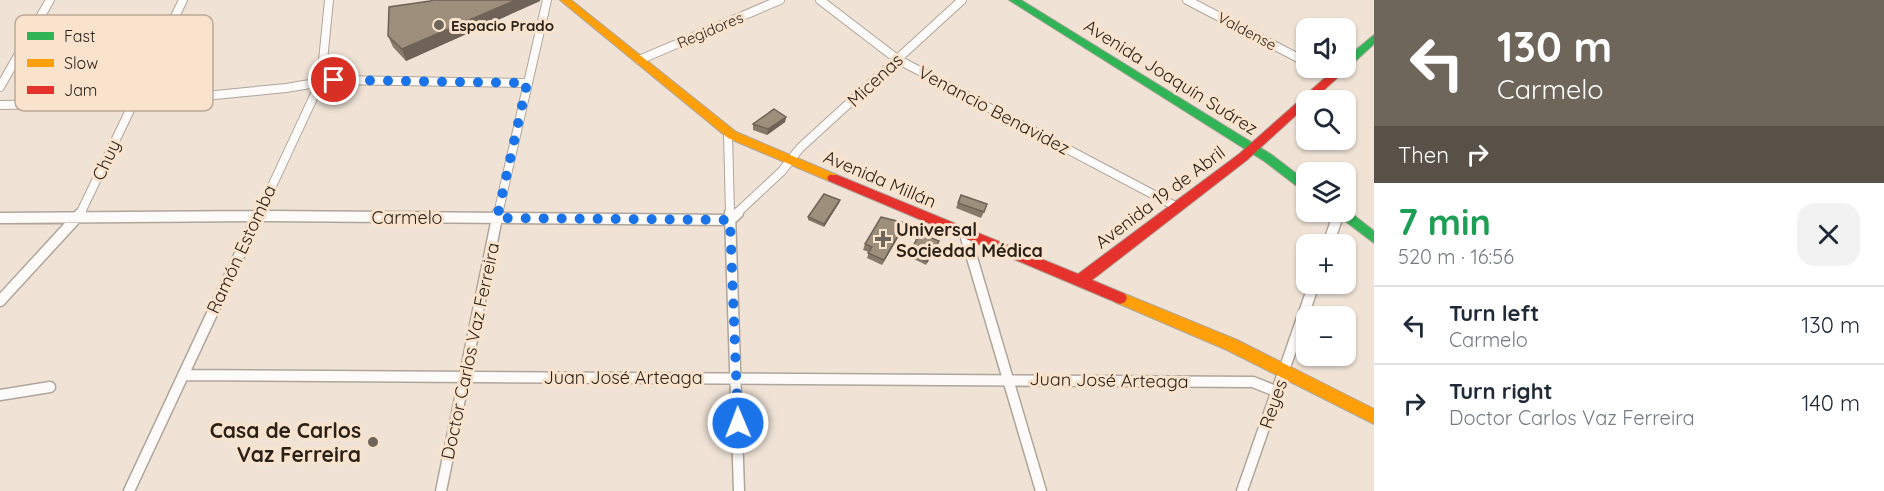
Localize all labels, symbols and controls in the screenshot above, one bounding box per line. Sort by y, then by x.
street label: Regidores [674,8,746,52]
street label: Valdense [1214,8,1280,54]
street label: Avenida Joaquín Suárez [1080,14,1262,140]
legend [15,15,213,111]
place label: Espacio Prado [451,16,554,35]
marker: Espacio Prado [432,18,446,32]
map controls [1296,18,1356,366]
button: sound [1296,18,1356,78]
text: 130 m [1497,20,1612,73]
icon: left [1398,24,1476,102]
text: Fast [64,26,95,46]
street label: Micenas [842,48,908,112]
text: Slow [64,53,98,73]
pin [308,54,359,105]
street label: Venancio Benavidez [914,60,1074,160]
icon: arrive [317,63,350,96]
text: Carmelo [1497,72,1604,106]
text: Jam [64,80,97,100]
button: search [1296,90,1356,150]
street label: Chuy [87,136,125,184]
icon: right [1461,138,1494,171]
street label: Avenida 19 de Abril [1090,141,1230,253]
text: Then [1398,141,1449,169]
street label: Avenida Millán [820,145,940,213]
button: layers [1296,162,1356,222]
street label: Ramón Estomba [201,181,281,317]
text: 7 min [1398,199,1491,244]
button: close [1797,203,1860,266]
street label: Carmelo [371,206,443,229]
place label: Universal Sociedad Médica [896,218,1043,262]
marker: Universal Sociedad Médica [874,230,892,248]
button: + [1296,234,1356,294]
street label: Doctor Carlos Vaz Ferreira [436,240,504,462]
text: 520 m · 16:56 [1398,244,1514,269]
text: Turn left [1449,299,1539,327]
button: − [1296,306,1356,366]
icon: left [1398,309,1431,342]
text: 130 m [1801,311,1860,339]
text: Carmelo [1449,327,1528,352]
street label: Juan José Arteaga [543,366,703,389]
street label: Juan José Arteaga [1029,367,1189,393]
street label: Reyes [1254,376,1292,432]
text: Turn right [1449,377,1553,405]
icon: right [1398,387,1431,420]
text: 140 m [1801,389,1860,417]
position arrow [706,391,770,455]
text: Doctor Carlos Vaz Ferreira [1449,405,1695,430]
place label: Casa de Carlos Vaz Ferreira [210,417,361,467]
marker: Casa de Carlos Vaz Ferreira [366,435,380,449]

